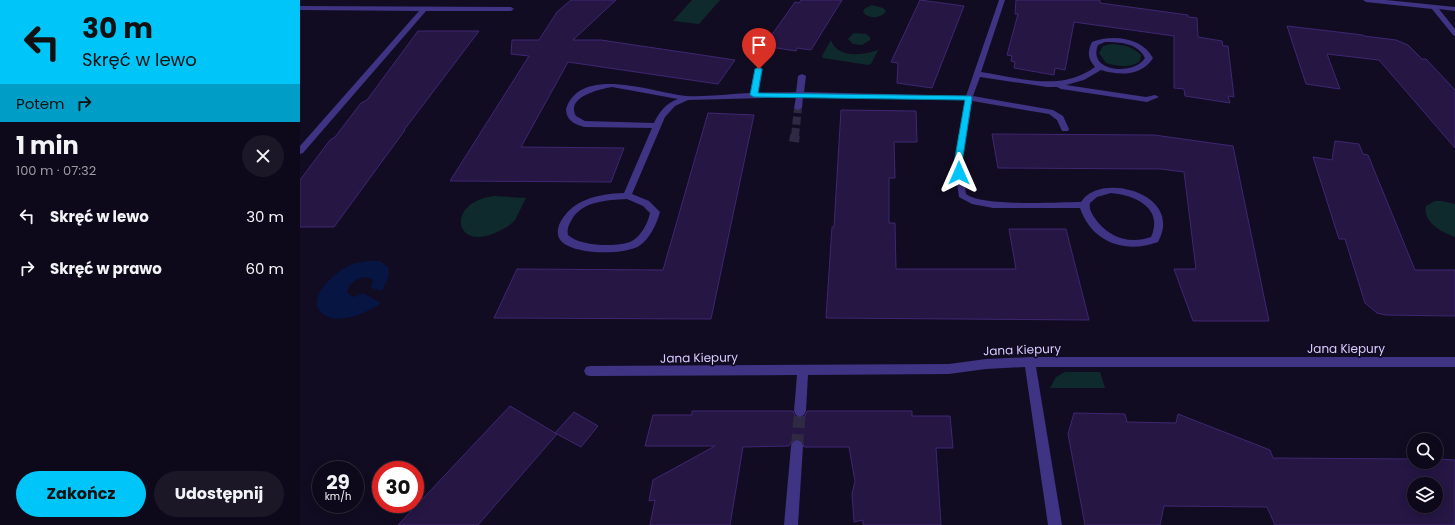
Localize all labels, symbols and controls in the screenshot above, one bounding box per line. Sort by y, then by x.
text: 30 m [82,9,153,48]
icon: left [16,16,68,68]
pin [742,28,776,69]
icon: arrive [748,34,770,56]
text: Skręć w lewo [82,47,197,72]
icon: right [73,92,95,114]
text: Potem [16,93,65,114]
text: 1 min [16,129,79,162]
button: close [242,135,284,177]
position arrow [938,152,980,194]
text: 100 m · 07:32 [16,161,96,180]
icon: left [16,205,38,227]
text: Skręć w lewo [50,206,149,227]
text: 30 m [246,206,284,227]
icon: right [16,257,38,279]
text: Skręć w prawo [50,258,162,279]
text: 60 m [246,258,284,279]
street label: Jana Kiepury [983,340,1062,359]
street label: Jana Kiepury [1307,340,1385,357]
street label: Jana Kiepury [660,348,738,367]
map controls [1407,433,1443,513]
button: search [1407,433,1443,469]
speed limit sign: 30 [372,461,424,513]
text: 29 [326,468,350,496]
button: Zakończ [16,471,146,517]
button: Udostępnij [154,471,284,517]
button: layers [1407,477,1443,513]
text: km/h [325,489,351,504]

